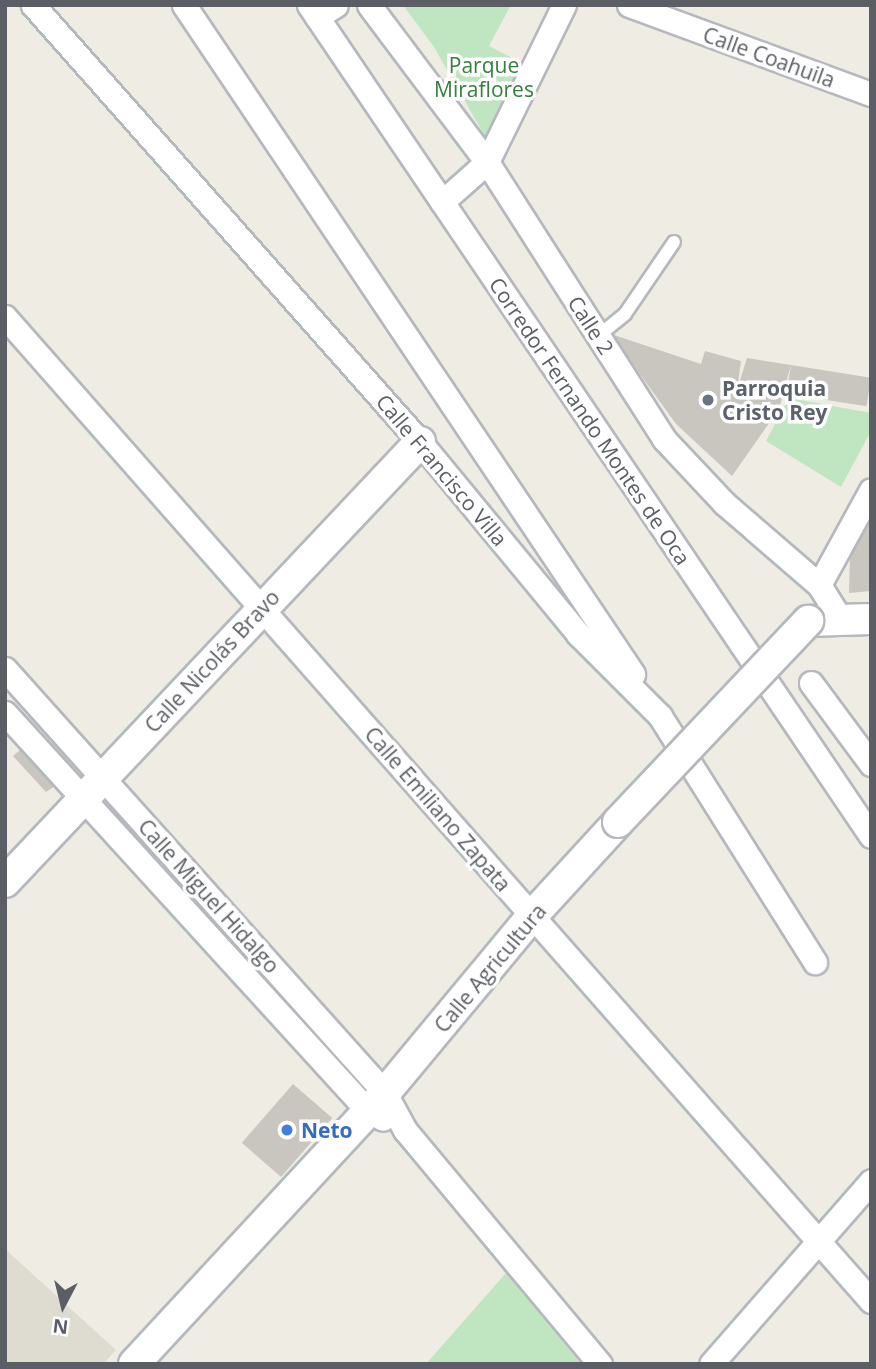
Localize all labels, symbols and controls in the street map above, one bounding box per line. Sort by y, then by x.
street label: Calle Coahuila [700,22,838,92]
park label: Parque Miraflores [434,52,534,102]
street label: Corredor Fernando Montes de Oca [484,273,696,569]
street label: Calle 2 [563,291,619,359]
place label: Parroquia Cristo Rey [722,375,828,425]
street label: Calle Francisco Villa [371,389,513,551]
marker: Parroquia Cristo Rey [700,392,716,408]
street label: Calle Nicolás Bravo [139,584,285,738]
street label: Calle Emiliano Zapata [360,722,516,896]
street label: Calle Miguel Hidalgo [133,814,285,978]
street label: Calle Agricultura [429,899,551,1037]
place label: Neto [301,1117,353,1143]
marker: Neto [279,1122,295,1138]
north arrow [28,1271,98,1341]
text: N [51,1313,70,1341]

